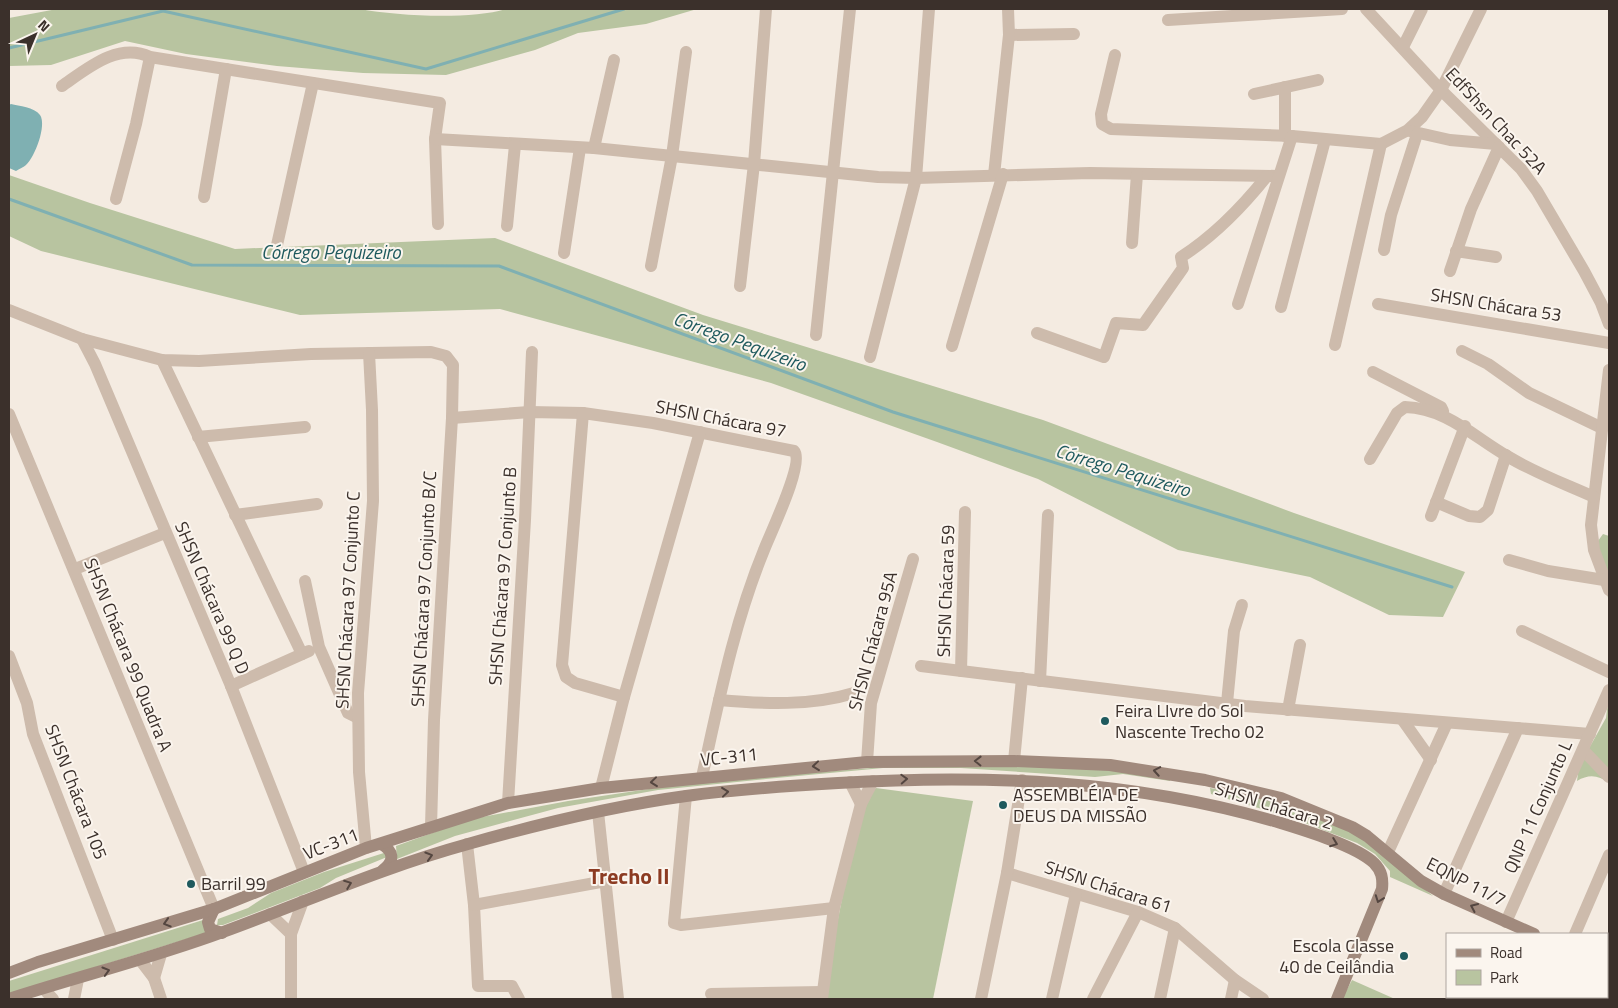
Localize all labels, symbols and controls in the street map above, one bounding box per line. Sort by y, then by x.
north arrow [10,10,60,60]
text: N [34,14,55,36]
street label: EdfShsn Chac 52A [1439,61,1553,180]
water label: Córrego Pequizeiro [261,237,401,266]
street label: SHSN Chácara 53 [1429,281,1564,328]
water label: Córrego Pequizeiro [670,303,811,378]
street label: SHSN Chácara 97 [653,393,789,444]
water label: Córrego Pequizeiro [1052,435,1195,504]
street label: SHSN Chácara 97 Conjunto B [481,466,524,686]
street label: SHSN Chácara 97 Conjunto B/C [404,470,443,708]
street label: SHSN Chácara 97 Conjunto C [328,490,367,709]
street label: SHSN Chácara 99 Q D [168,517,257,679]
street label: SHSN Chácara 59 [930,524,961,658]
street label: SHSN Chácara 99 Quadra A [77,554,180,756]
street label: SHSN Chácara 95A [841,568,904,714]
place label: Feira LIvre do Sol Nascente Trecho 02 [1115,697,1265,745]
marker: Feira LIvre do Sol Nascente Trecho 02 [1099,715,1111,727]
street label: SHSN Chácara 105 [38,720,115,863]
street label: QNP 11 Conjunto L [1496,736,1579,878]
street label: VC-311 [699,740,759,773]
one-way arrow [974,756,982,766]
one-way arrow [811,760,819,771]
one-way arrow [1153,767,1162,777]
one-way arrow [900,774,908,785]
street label: SHSN Chácara 2 [1212,775,1337,836]
one-way arrow [650,776,658,787]
place label: ASSEMBLÉIA DE DEUS DA MISSÃO [1013,781,1147,829]
one-way arrow [721,787,729,798]
marker: ASSEMBLÉIA DE DEUS DA MISSÃO [997,799,1009,811]
street label: VC-311 [299,821,363,866]
one-way arrow [1329,836,1338,847]
street label: EQNP 11/7 [1422,850,1511,913]
one-way arrow [425,851,433,861]
street label: SHSN Chácara 61 [1041,853,1175,920]
district label: Trecho II [589,859,669,893]
place label: Barril 99 [201,870,266,897]
marker: Barril 99 [185,878,197,890]
one-way arrow [343,879,351,889]
one-way arrow [1375,894,1385,903]
one-way arrow [1470,903,1479,914]
one-way arrow [163,918,172,928]
place label: Escola Classe 40 de Ceilândia [1279,932,1394,980]
legend [1446,933,1608,998]
text: Road [1490,941,1522,964]
marker: Escola Classe 40 de Ceilândia [1398,950,1410,962]
one-way arrow [102,966,110,976]
text: Park [1490,966,1519,989]

